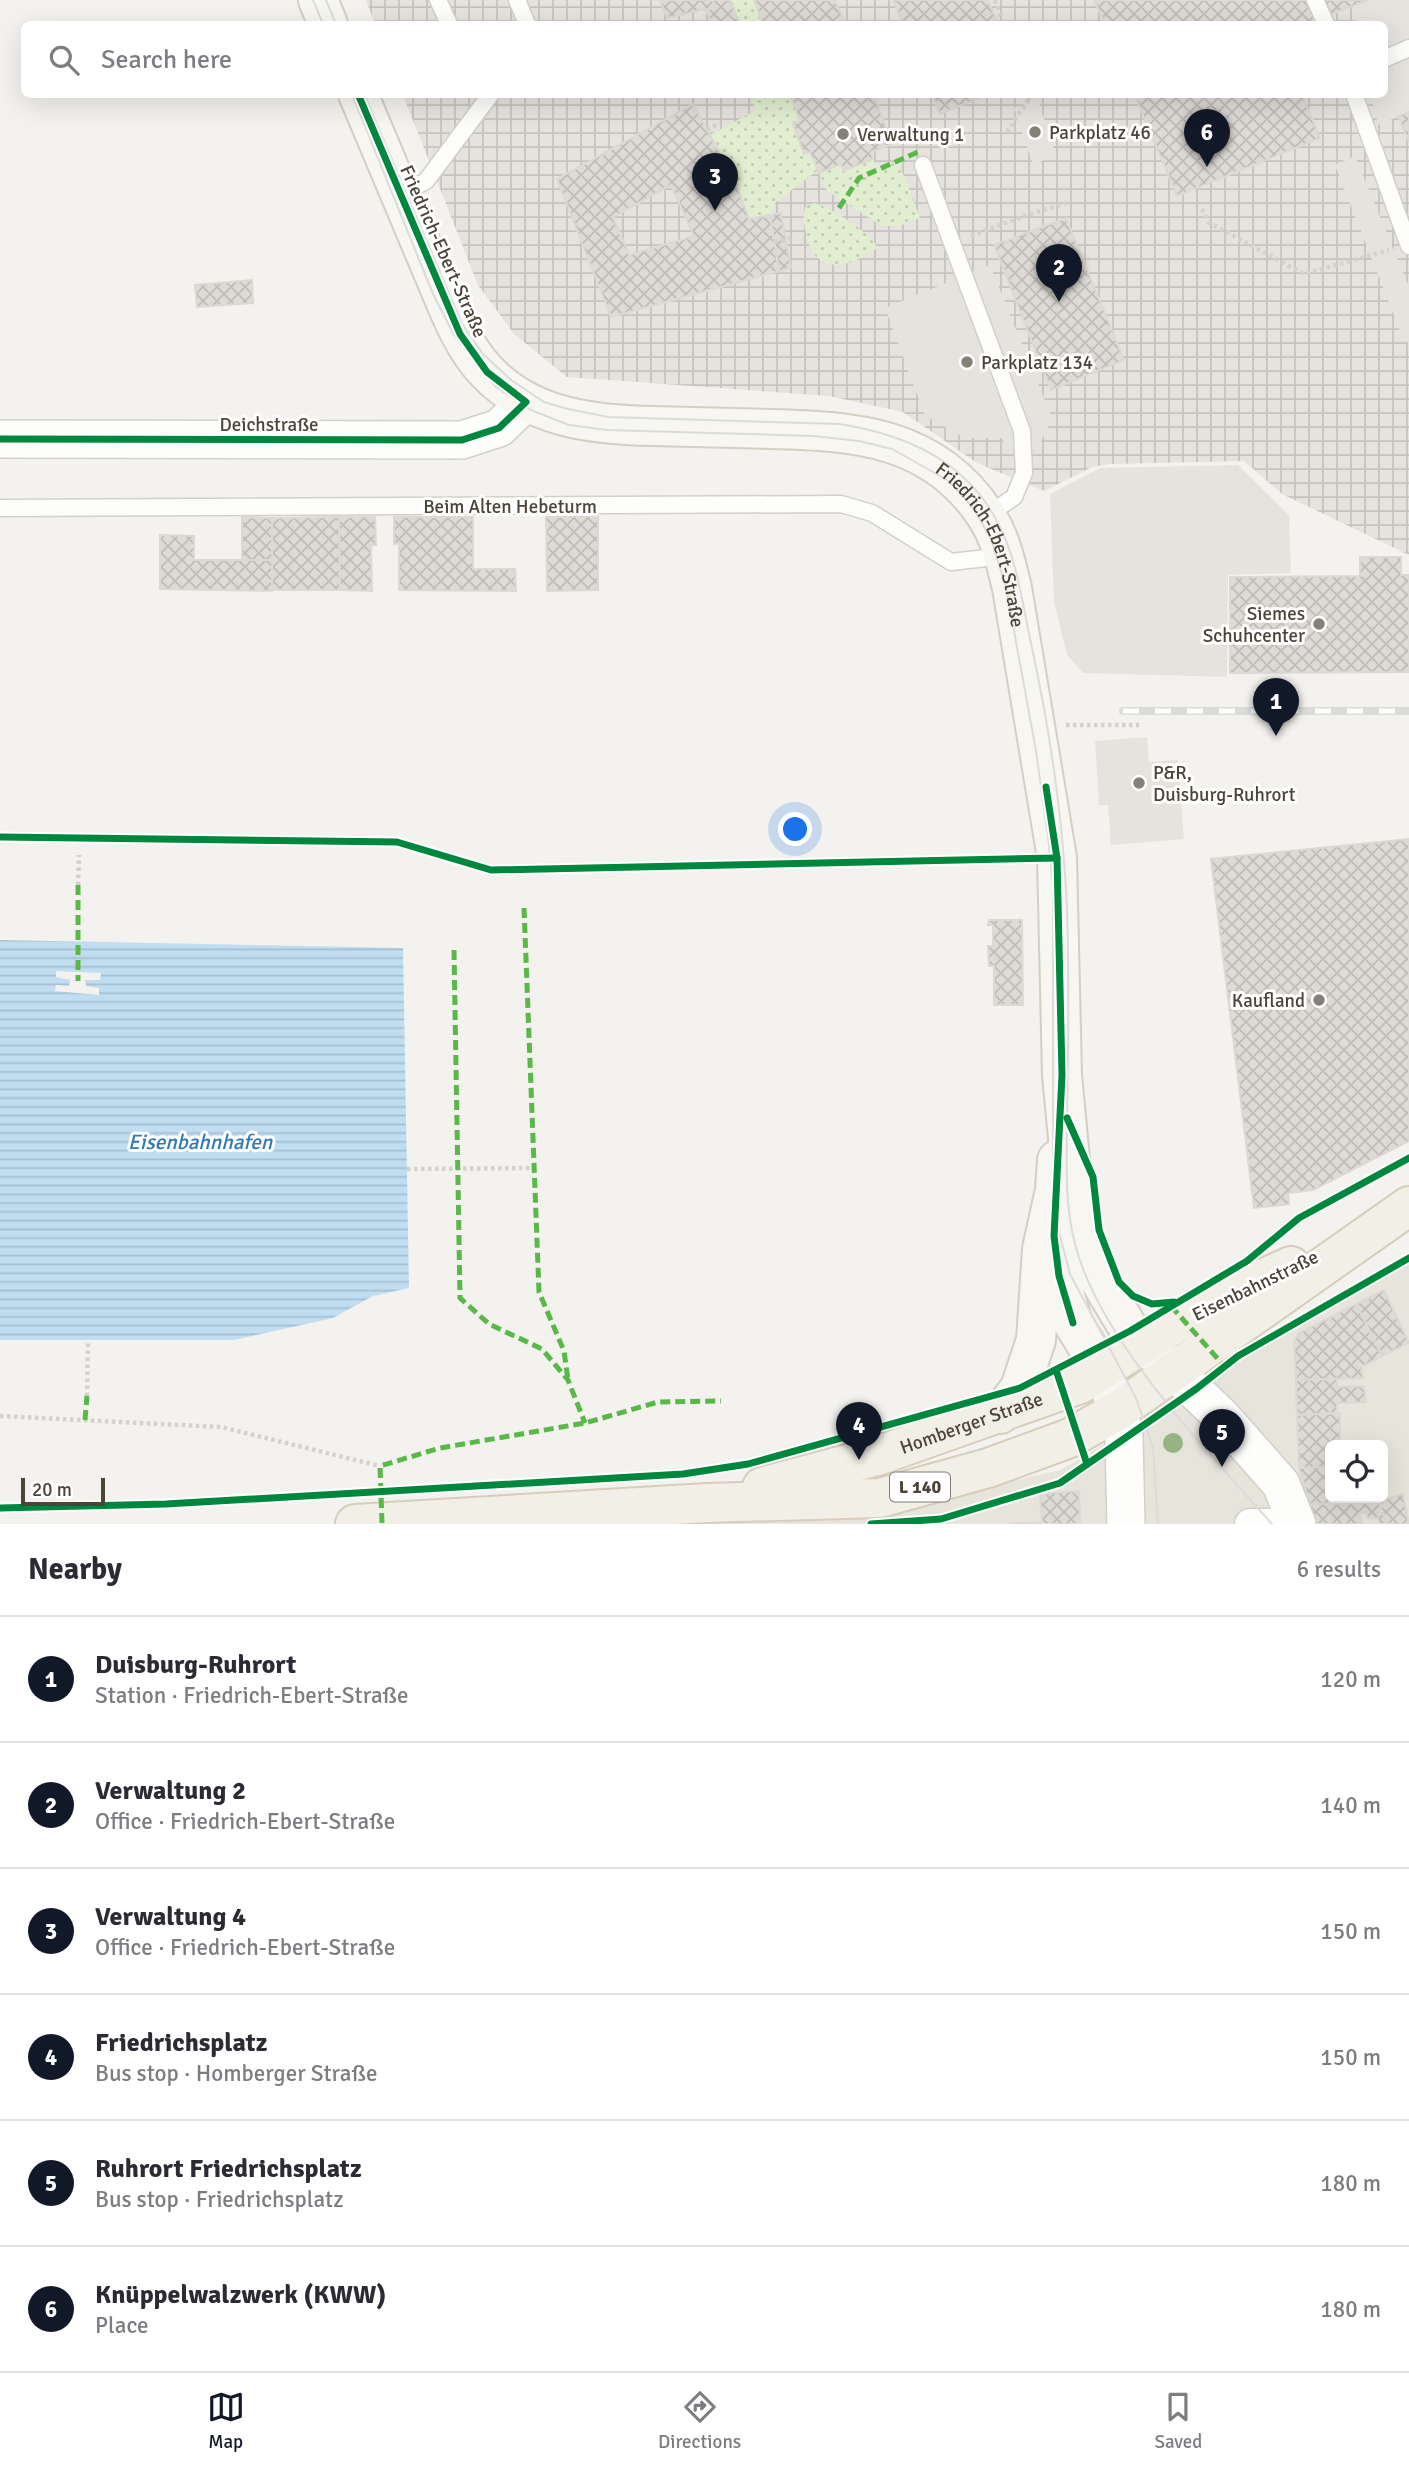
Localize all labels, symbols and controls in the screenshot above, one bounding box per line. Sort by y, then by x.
search box [21,21,1388,98]
icon: search [45,41,83,79]
text: Search here [101,44,232,76]
pin: 6 [1184,109,1230,167]
place label: Parkplatz 46 [1049,121,1151,145]
place label: Verwaltung 1 [857,123,964,147]
marker: Parkplatz 46 [1027,124,1043,140]
marker: Verwaltung 1 [835,126,851,142]
pin: 3 [692,153,738,211]
street label: Friedrich-Ebert-Straße [394,162,492,341]
pin: 2 [1036,244,1082,302]
place label: Parkplatz 134 [981,351,1093,375]
marker: Parkplatz 134 [959,354,975,370]
street label: Deichstraße [219,413,319,437]
street label: Friedrich-Ebert-Straße [931,457,1029,629]
street label: Beim Alten Hebeturm [423,495,597,519]
place label: Siemes Schuhcenter [1203,602,1305,648]
marker: Siemes Schuhcenter [1311,616,1327,632]
pin: 1 [1253,678,1299,736]
place label: P&R, Duisburg-Ruhrort [1153,761,1296,807]
marker: P&R, Duisburg-Ruhrort [1131,775,1147,791]
your location [778,812,812,846]
place label: Kaufland [1232,989,1305,1013]
marker: Kaufland [1311,992,1327,1008]
water label: Eisenbahnhafen [128,1129,273,1155]
street label: Eisenbahnstraße [1188,1245,1322,1327]
street label: Homberger Straße [897,1387,1046,1460]
pin: 4 [836,1402,882,1460]
pin: 5 [1199,1409,1245,1467]
map controls [1325,1440,1388,1503]
button: locate [1325,1440,1388,1503]
road number: L 140 [890,1472,950,1502]
scale bar [21,1475,105,1507]
text: 20 m [32,1478,72,1502]
text: Nearby [28,1551,122,1588]
text: 6 results [1297,1555,1381,1584]
text: Duisburg-Ruhrort [95,1649,296,1681]
text: 1 [45,1665,57,1694]
text: 120 m [1320,1665,1381,1694]
text: Station · Friedrich-Ebert-Straße [95,1681,409,1710]
text: Verwaltung 2 [95,1775,246,1807]
text: 2 [45,1791,57,1820]
text: 140 m [1320,1791,1381,1820]
text: Office · Friedrich-Ebert-Straße [95,1807,395,1836]
text: Verwaltung 4 [95,1901,246,1933]
text: 3 [45,1917,57,1946]
text: 150 m [1320,1917,1381,1946]
text: Office · Friedrich-Ebert-Straße [95,1933,395,1962]
text: Friedrichsplatz [95,2027,267,2059]
text: 4 [45,2043,57,2072]
text: 150 m [1320,2043,1381,2072]
text: Bus stop · Homberger Straße [95,2059,377,2088]
text: Ruhrort Friedrichsplatz [95,2153,362,2185]
text: 5 [45,2169,57,2198]
text: 180 m [1320,2169,1381,2198]
text: Bus stop · Friedrichsplatz [95,2185,344,2214]
text: Knüppelwalzwerk (KWW) [95,2279,386,2311]
text: 6 [45,2295,57,2324]
text: 180 m [1320,2295,1381,2324]
text: Place [95,2311,149,2340]
tab: Map [207,2388,245,2454]
tab: Directions [658,2388,741,2454]
tab: Saved [1154,2388,1202,2454]

